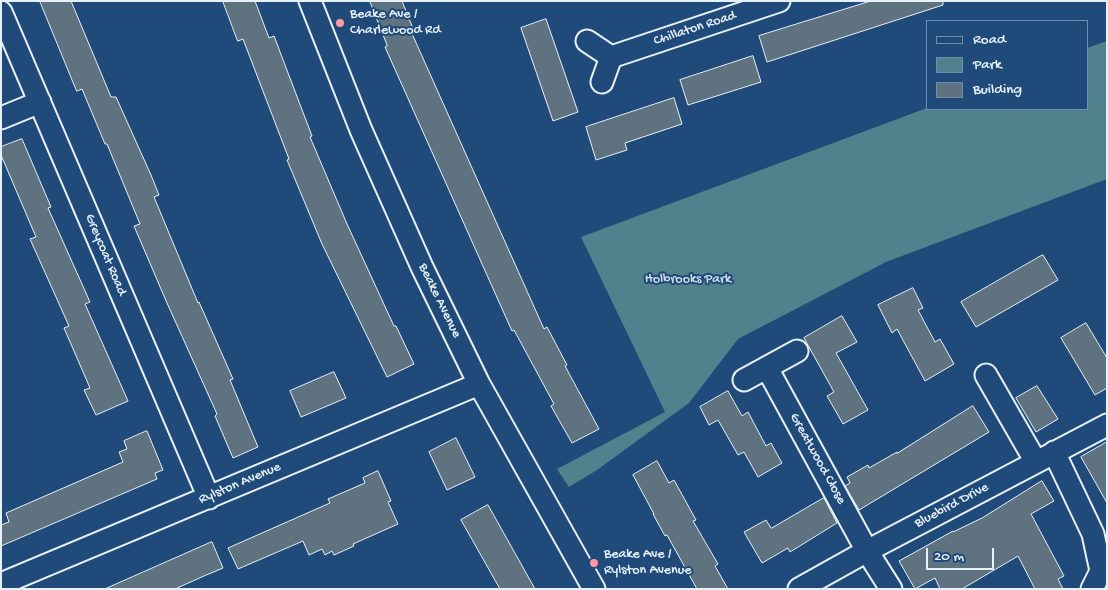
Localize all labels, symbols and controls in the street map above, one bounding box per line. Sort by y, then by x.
place label: Beake Ave / Charlewood Rd [350,7,441,40]
street label: Chillaton Road [652,8,738,50]
marker: Beake Ave / Charlewood Rd [334,17,346,29]
legend [926,20,1088,110]
text: Road [973,31,1006,49]
text: Park [973,56,1002,74]
text: Building [973,81,1022,99]
street label: Greycoat Road [80,212,130,298]
street label: Beake Avenue [414,261,464,341]
park label: Holbrooks Park [645,272,731,288]
street label: Greatwood Close [785,410,849,508]
street label: Rylston Avenue [196,459,284,509]
street label: Bluebird Drive [912,479,992,533]
scale bar [928,538,996,570]
place label: Beake Ave / Rylston Avenue [604,547,692,580]
text: 20 m [934,548,964,566]
marker: Beake Ave / Rylston Avenue [588,557,600,569]

